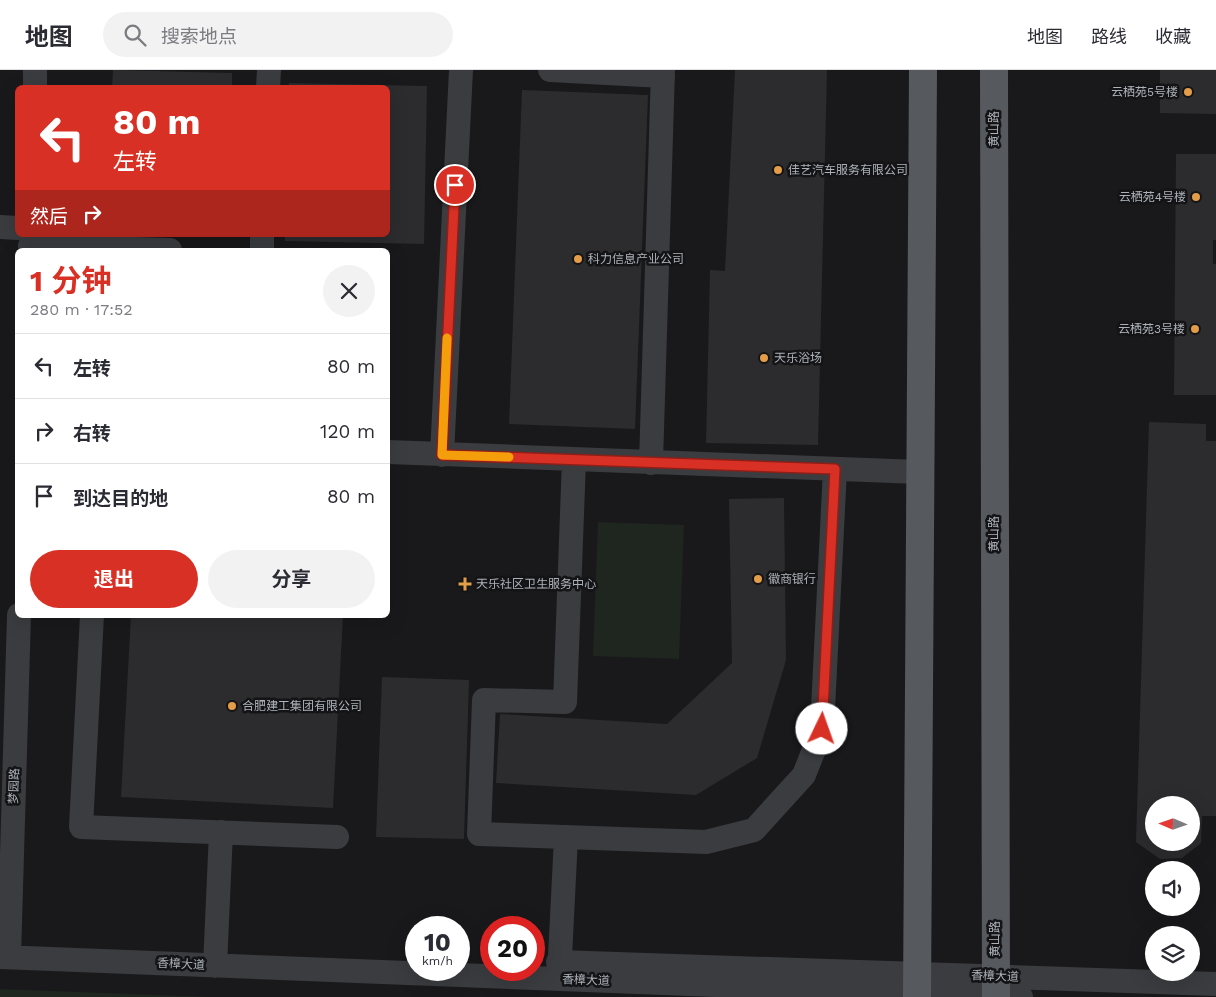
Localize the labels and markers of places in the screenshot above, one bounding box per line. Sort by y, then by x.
place label: 云栖苑5号楼 [1111,85,1178,99]
marker: 云栖苑5号楼 [1182,86,1194,98]
place label: 佳艺汽车服务有限公司 [788,163,908,177]
pin [434,164,476,206]
marker: 佳艺汽车服务有限公司 [772,164,784,176]
place label: 云栖苑4号楼 [1119,190,1186,204]
marker: 云栖苑4号楼 [1190,191,1202,203]
place label: 科力信息产业公司 [588,252,684,266]
marker: 科力信息产业公司 [572,253,584,265]
place label: 云栖苑3号楼 [1118,322,1185,336]
marker: 云栖苑3号楼 [1189,323,1201,335]
place label: 天乐浴场 [774,351,822,365]
marker: 天乐浴场 [758,352,770,364]
place label: 徽商银行 [768,572,816,586]
marker: 徽商银行 [752,573,764,585]
marker: 天乐社区卫生服务中心 [458,577,472,591]
place label: 天乐社区卫生服务中心 [476,577,596,591]
place label: 合肥建工集团有限公司 [242,699,362,713]
marker: 合肥建工集团有限公司 [226,700,238,712]

